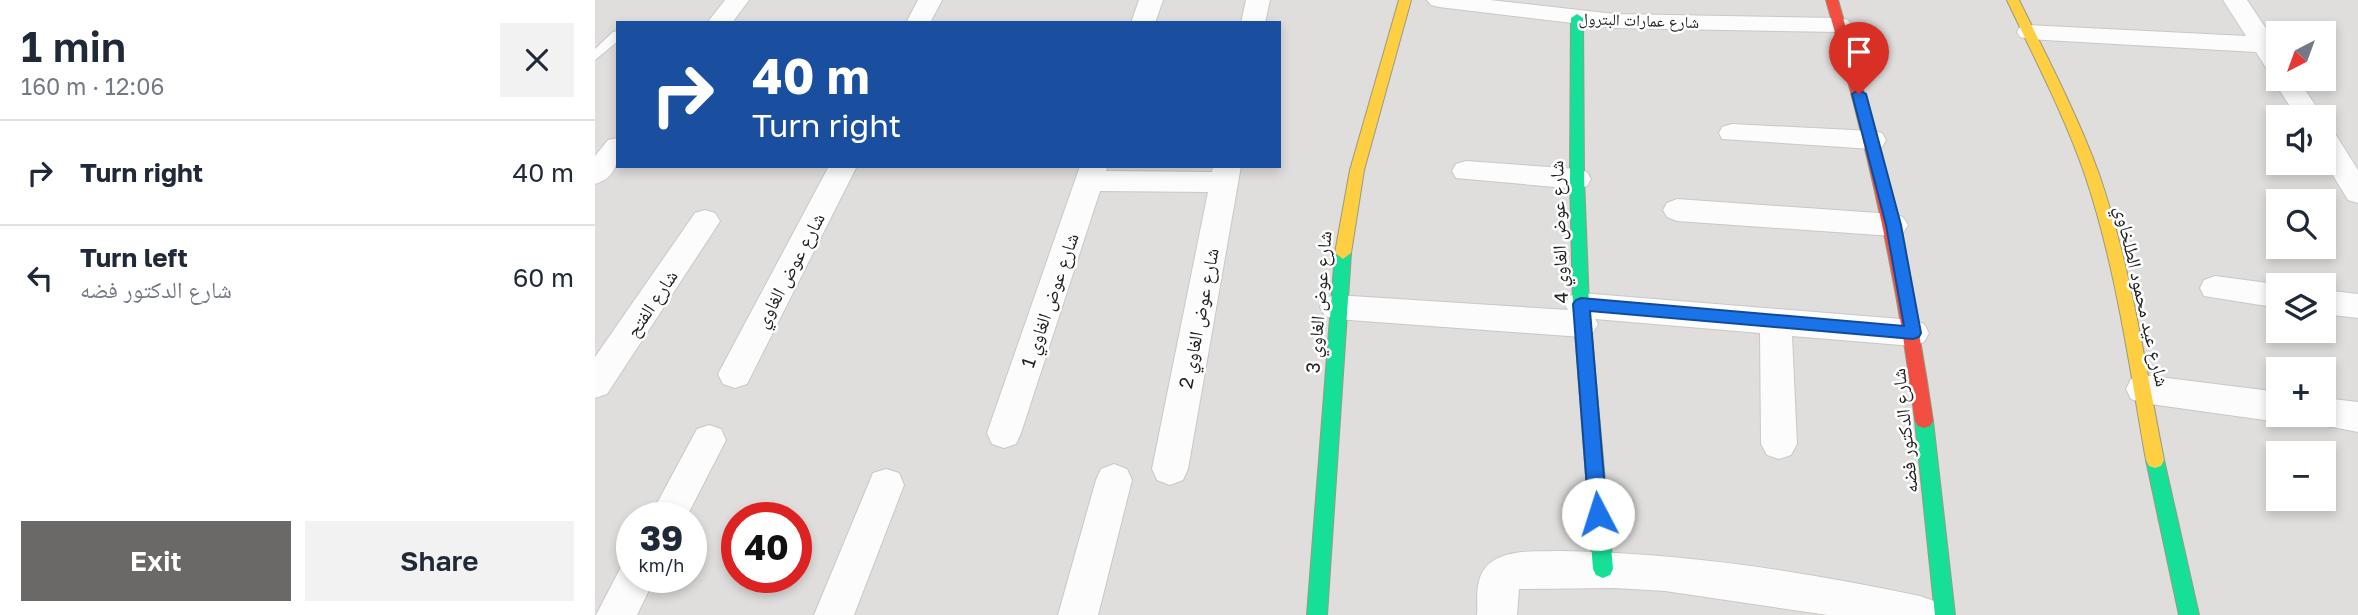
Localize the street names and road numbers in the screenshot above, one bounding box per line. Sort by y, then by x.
street label: شارع عمارات البترول [1578,8,1700,33]
street label: شارع عوض الغاوي 4 [1544,160,1577,304]
street label: شارع عيد محمود الطلخاوي [2106,203,2175,390]
street label: شارع عوض الغاوي [749,209,833,334]
street label: شارع عوض الغاوي 1 [1015,230,1087,372]
street label: شارع عوض الغاوي 3 [1300,230,1340,374]
street label: شارع عوض الغاوي 2 [1173,246,1228,391]
street label: شارع الفتح [620,265,684,342]
street label: شارع الدكتور فضه [1886,367,1923,495]

